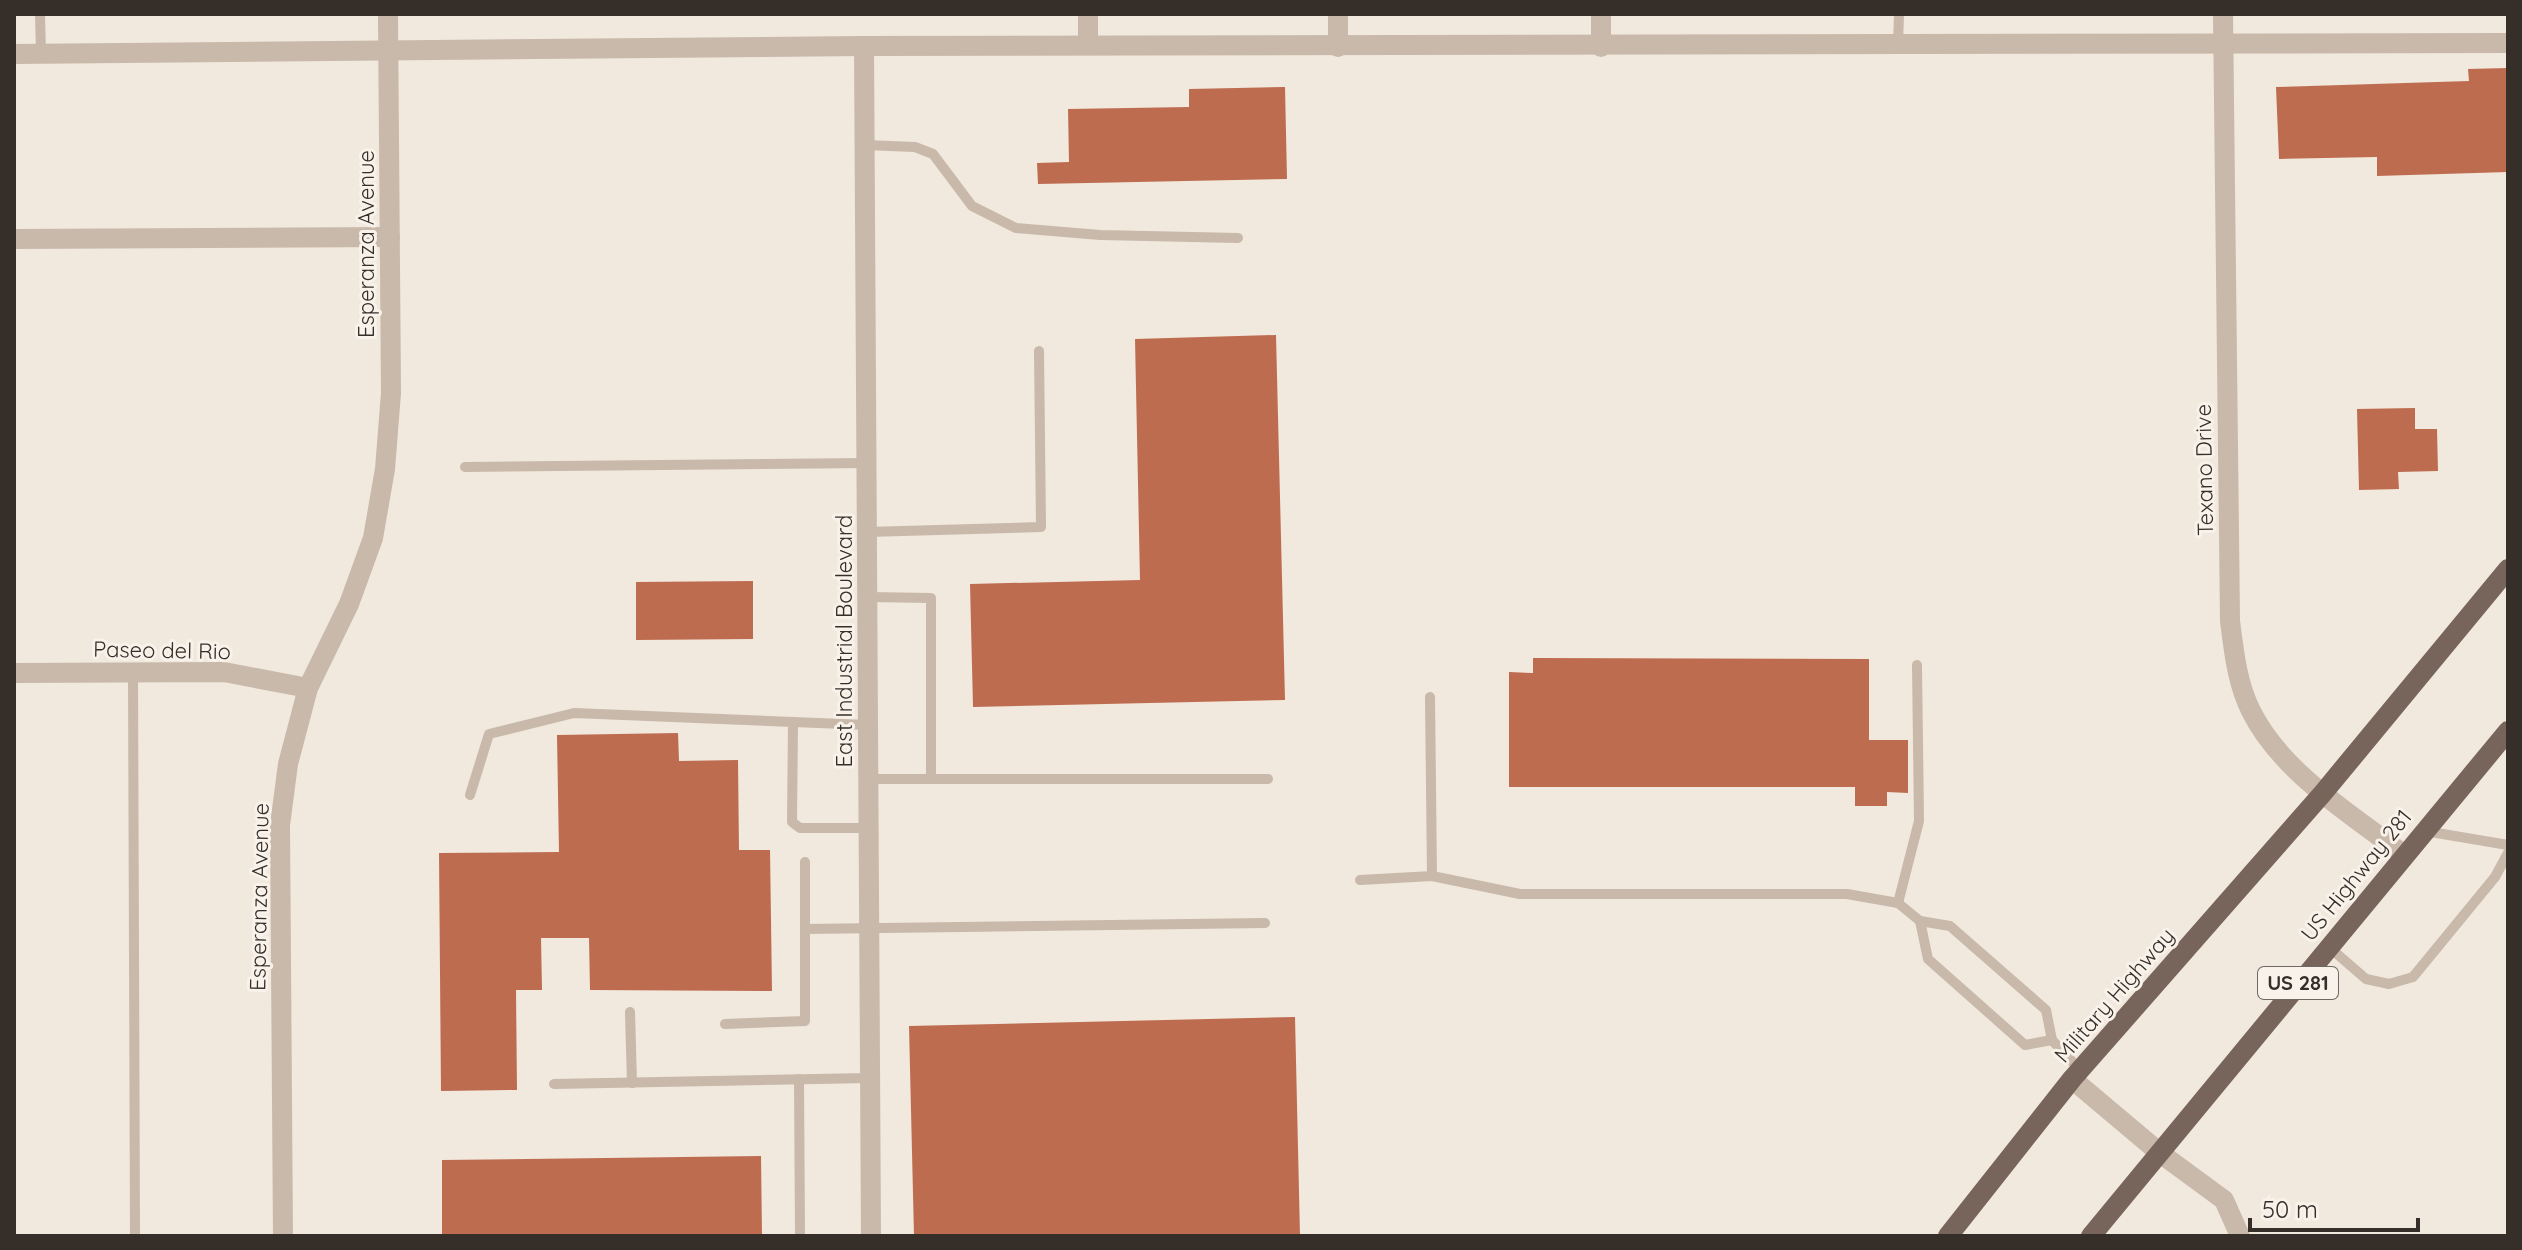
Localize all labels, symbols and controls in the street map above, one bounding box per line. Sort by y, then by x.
street label: Esperanza Avenue [352,150,380,338]
street label: Texano Drive [2189,404,2219,536]
street label: East Industrial Boulevard [830,515,858,767]
street label: Paseo del Rio [93,635,231,665]
street label: Esperanza Avenue [243,803,275,991]
street label: US Highway 281 [2294,804,2418,946]
street label: Military Highway [2048,922,2180,1068]
road number: US 281 [2258,967,2338,999]
scale bar [2250,1182,2418,1232]
text: 50 m [2262,1194,2318,1224]

